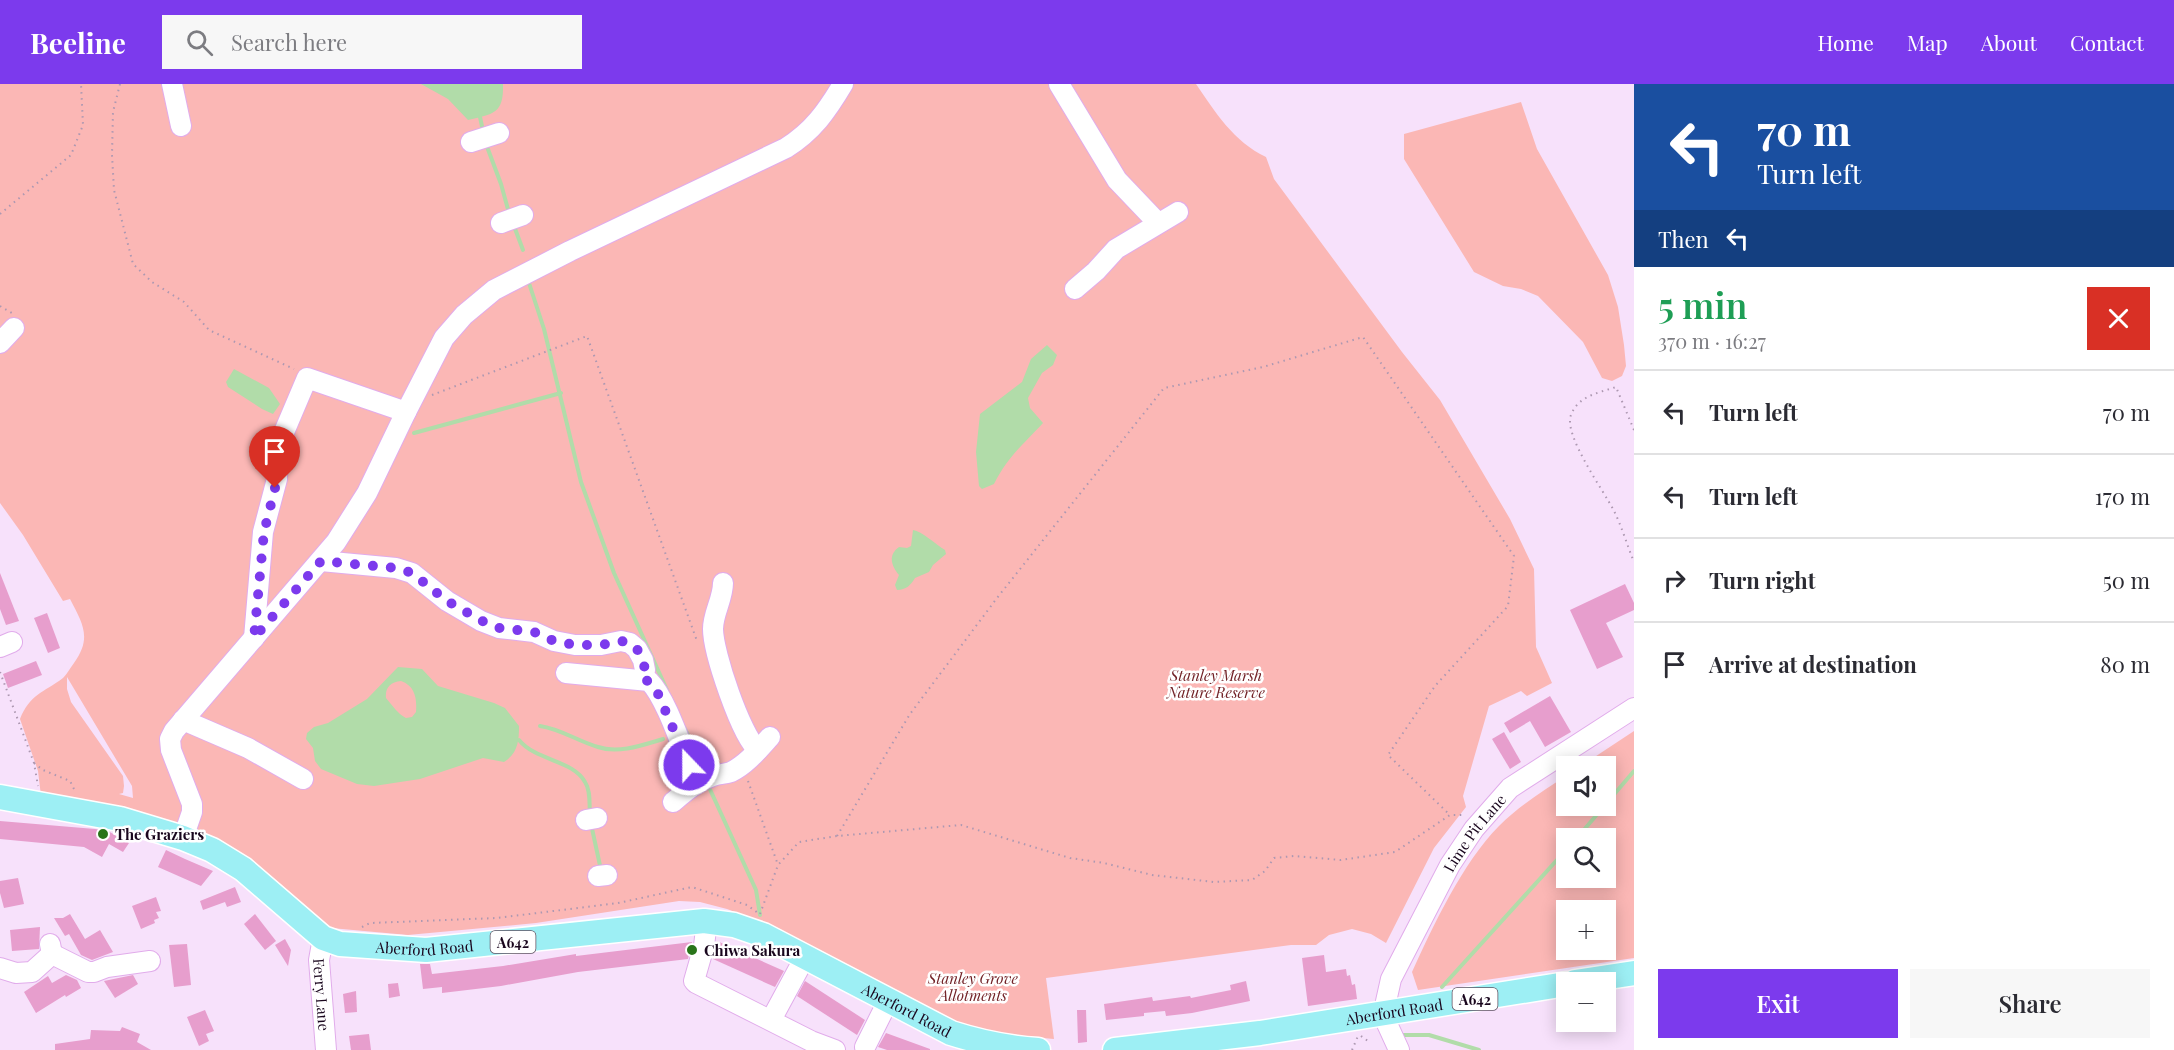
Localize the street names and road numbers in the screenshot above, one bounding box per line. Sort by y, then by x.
street label: Lime Pit Lane [1438,790,1510,875]
road number: A642 [490,931,536,953]
street label: Aberford Road [374,935,475,960]
street label: Ferry Lane [309,957,334,1032]
street label: Aberford Road [858,978,955,1042]
road number: A642 [1452,988,1498,1010]
street label: Aberford Road [1343,994,1445,1029]

